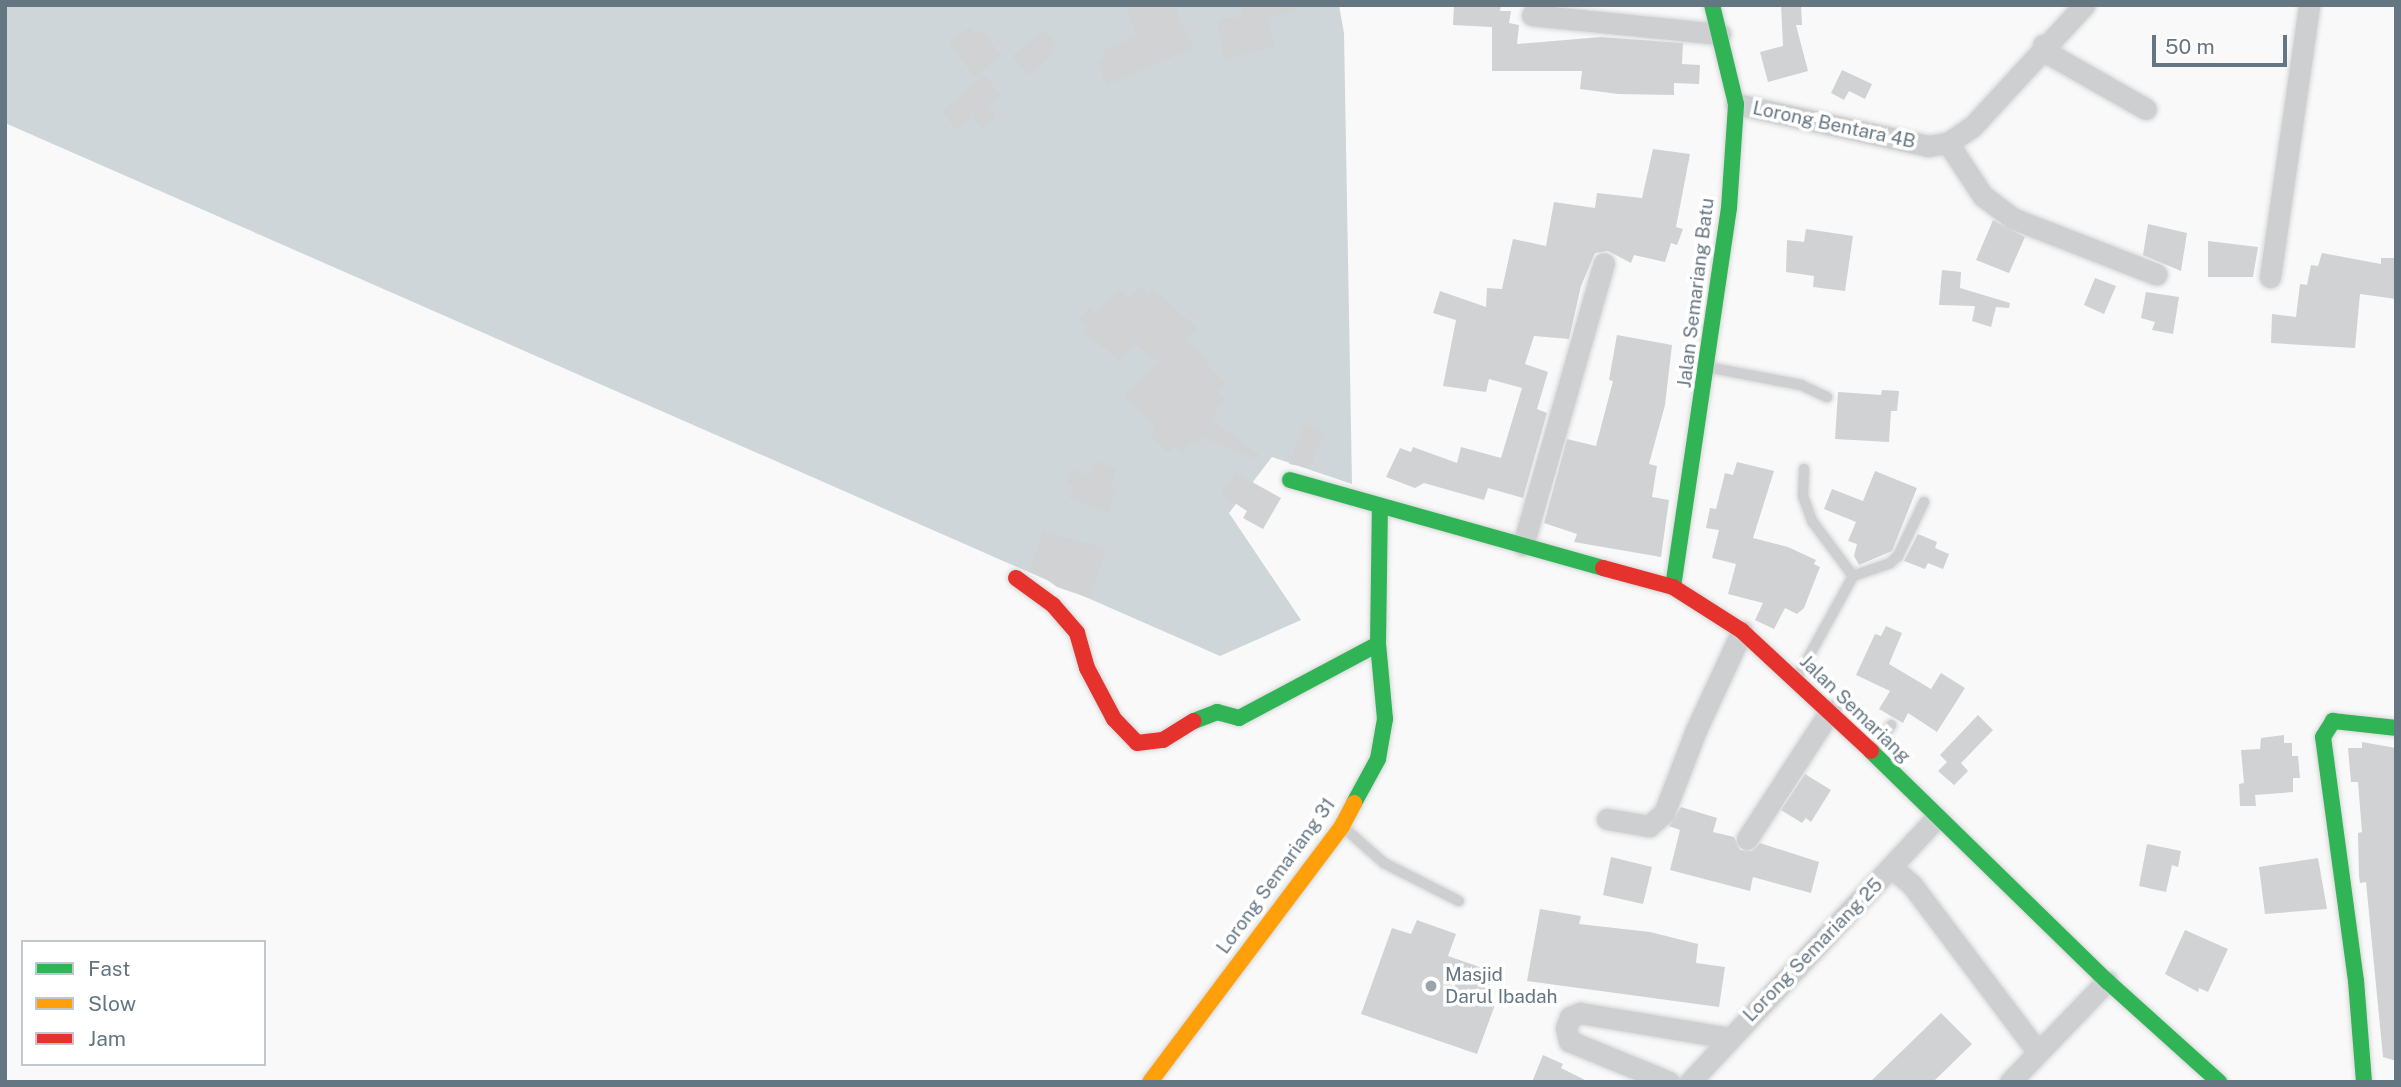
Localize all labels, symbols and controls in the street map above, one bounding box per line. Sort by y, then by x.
scale bar [2156,21,2291,65]
text: 50 m [2165,34,2215,59]
street label: Lorong Bentara 4B [1751,97,1917,153]
street label: Jalan Semariang Batu [1673,197,1719,389]
street label: Jalan Semariang [1795,650,1915,768]
street label: Lorong Semariang 31 [1212,794,1340,958]
street label: Lorong Semariang 25 [1739,873,1887,1027]
legend [21,940,266,1066]
text: Fast [88,956,130,981]
place label: Masjid Darul Ibadah [1445,964,1558,1008]
marker: Masjid Darul Ibadah [1423,978,1439,994]
text: Slow [88,991,136,1016]
text: Jam [88,1026,126,1051]

